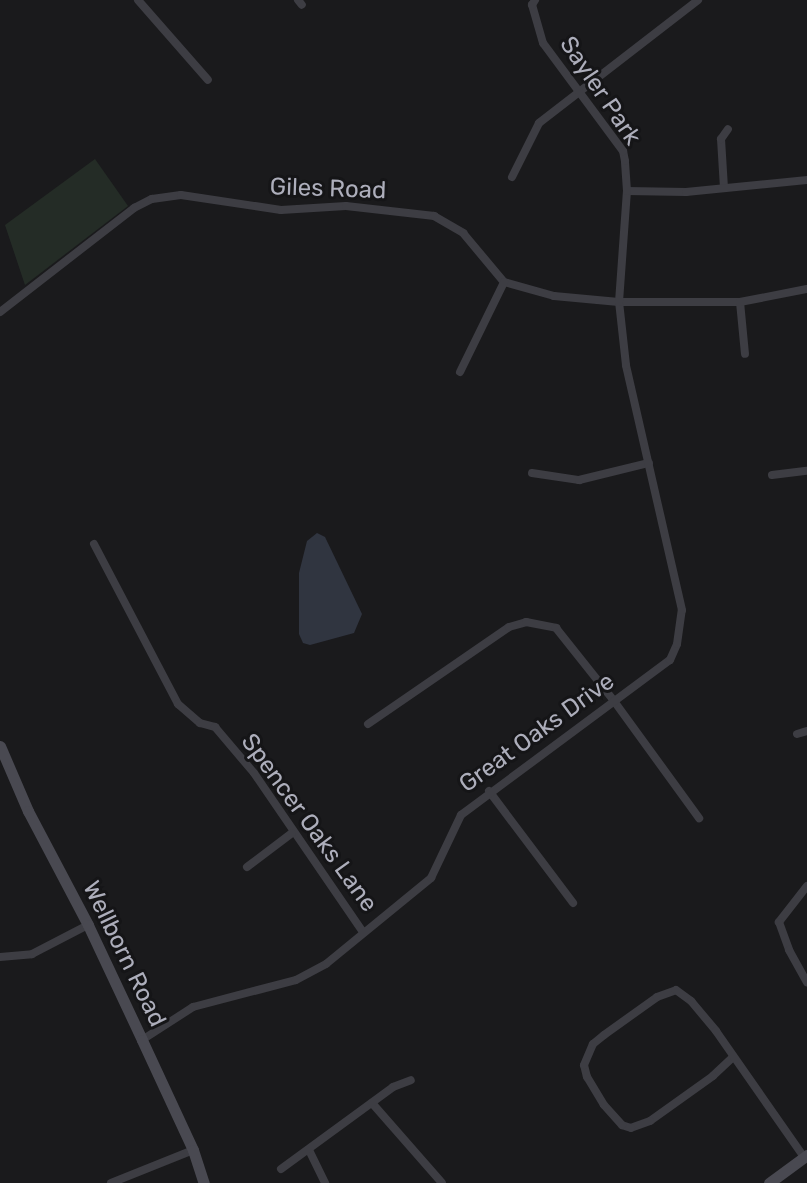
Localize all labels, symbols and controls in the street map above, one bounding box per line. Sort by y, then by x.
street label: Sayler Park [553,31,647,151]
street label: Giles Road [269,173,387,205]
street label: Great Oaks Drive [454,667,620,799]
street label: Spencer Oaks Lane [235,728,383,918]
street label: Wellborn Road [76,877,172,1031]

